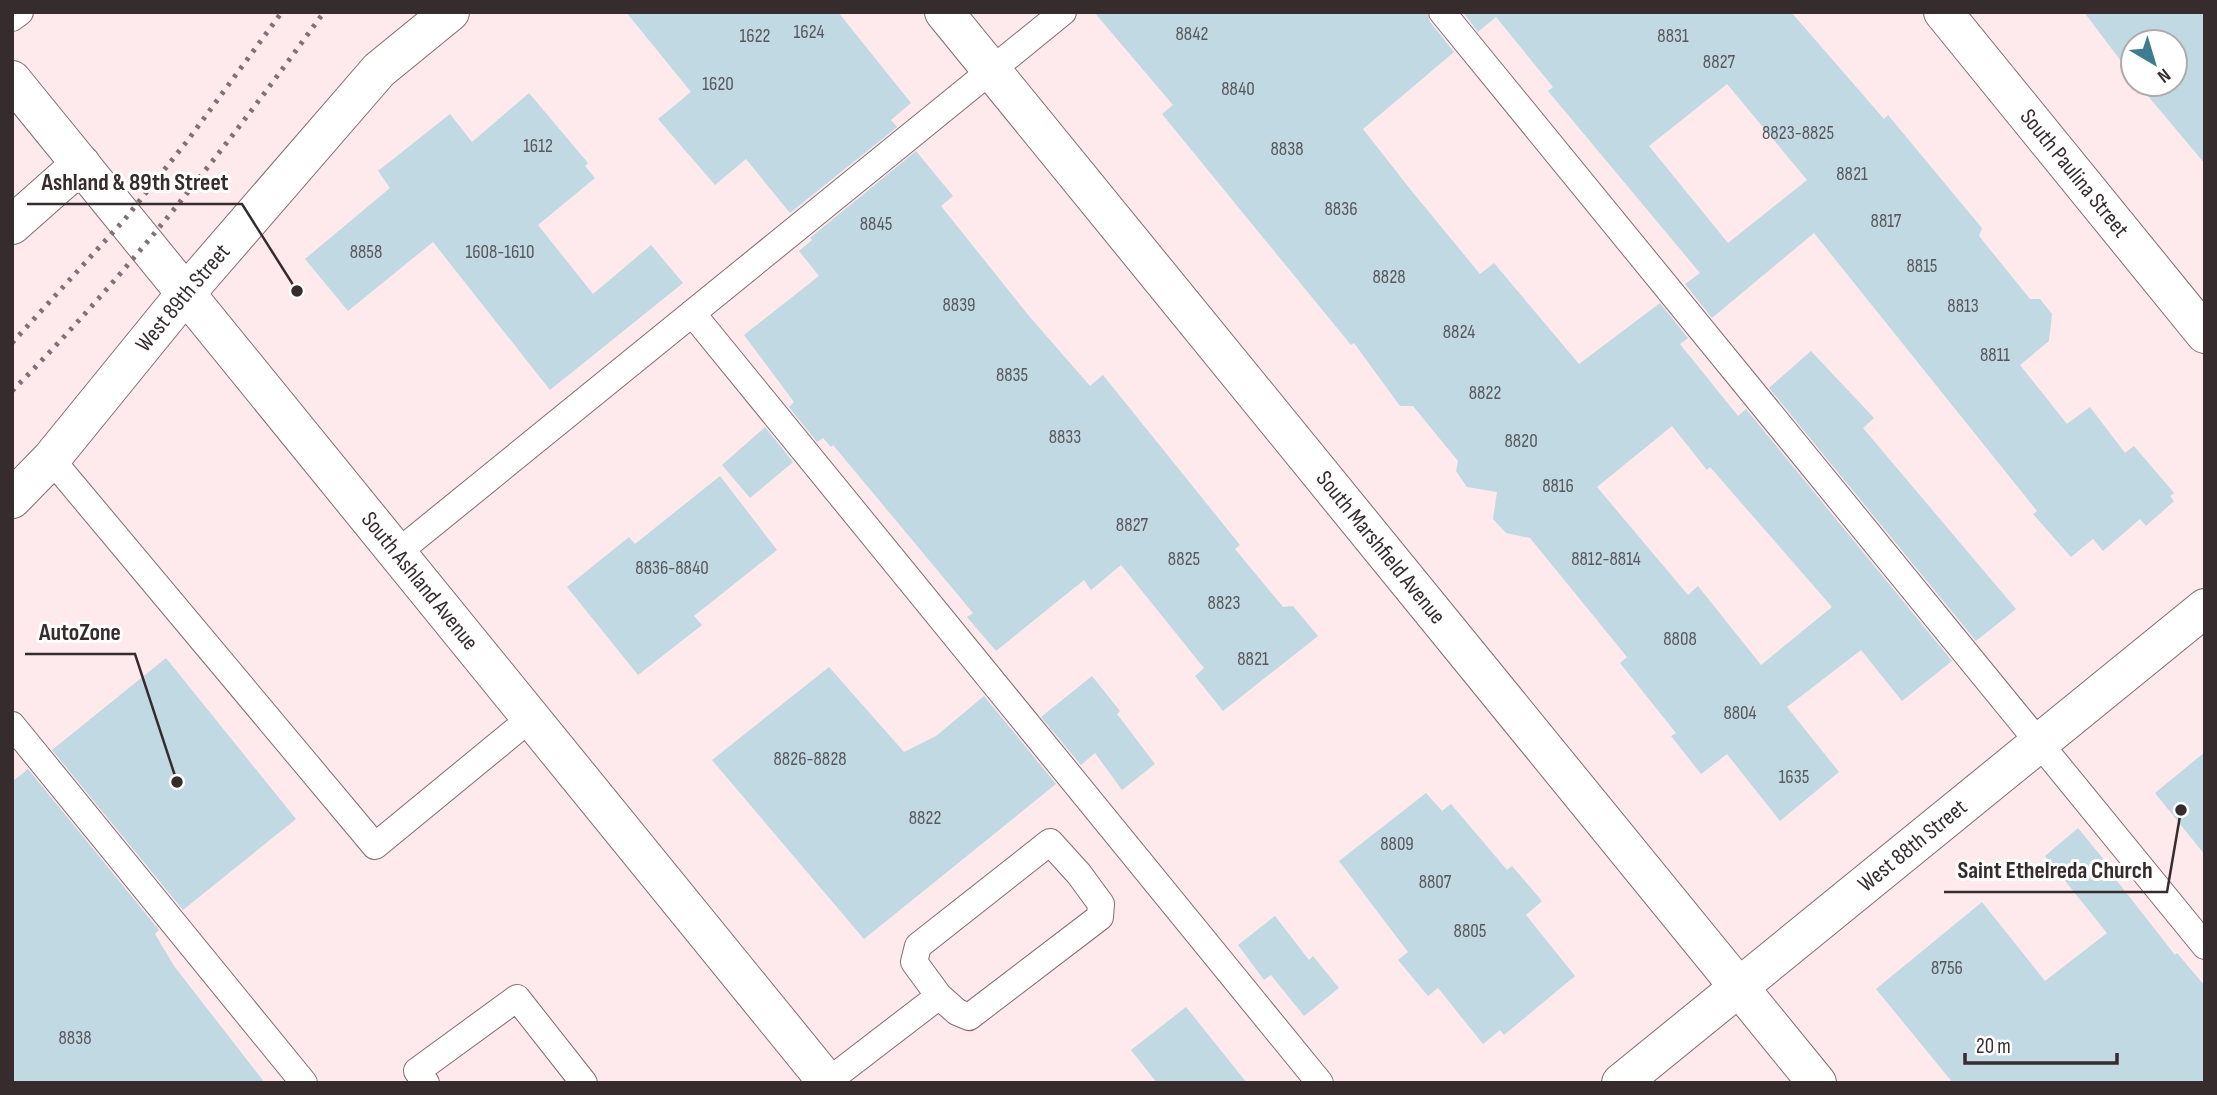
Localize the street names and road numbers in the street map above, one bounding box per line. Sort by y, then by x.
street label: South Paulina Street [2014,103,2135,243]
street label: West 89th Street [130,238,236,358]
street label: South Marshfield Avenue [1310,465,1451,630]
street label: South Ashland Avenue [355,506,484,656]
street label: West 88th Street [1853,793,1973,898]

